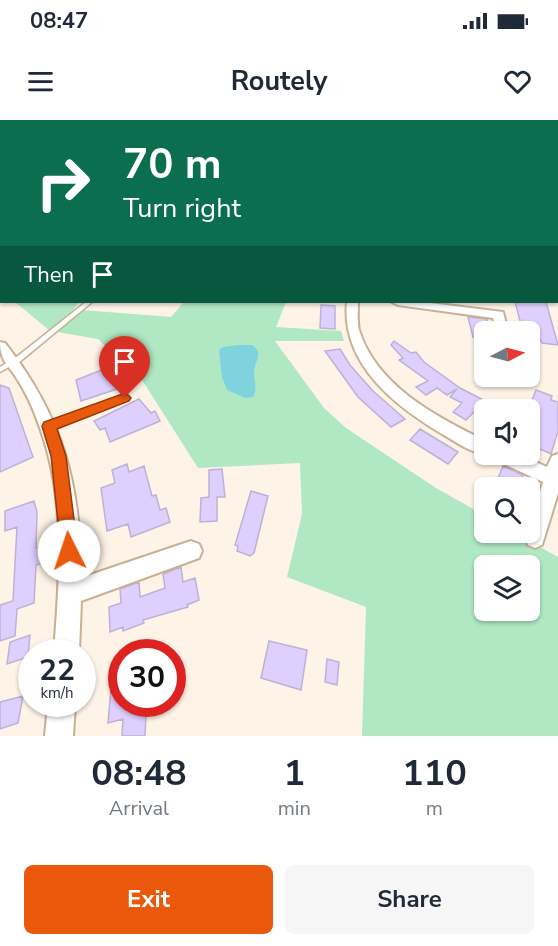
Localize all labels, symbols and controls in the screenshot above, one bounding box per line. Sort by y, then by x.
text: 08:47 [30,6,88,36]
text: Routely [231,63,327,100]
icon: menu [24,65,57,98]
icon: heart [501,65,534,98]
text: 70 m [123,136,222,193]
icon: right [24,144,102,222]
text: Turn right [123,190,241,227]
icon: arrive [86,258,119,291]
text: Then [24,260,74,290]
north arrow [474,321,540,387]
map controls [474,321,540,621]
pin [99,336,150,398]
icon: arrive [108,345,141,378]
button: sound [474,399,540,465]
button: search [474,477,540,543]
position arrow [37,519,101,583]
button: layers [474,555,540,621]
speed limit sign: 30 [108,639,186,717]
text: 22 [39,650,75,691]
text: km/h [40,683,74,703]
text: 08:48 [91,749,187,798]
text: 1 [283,749,305,798]
text: 110 [402,749,467,798]
text: Arrival [109,795,169,822]
text: min [278,795,311,822]
text: m [426,795,443,822]
button: Exit [24,865,273,934]
button: Share [285,865,534,934]

